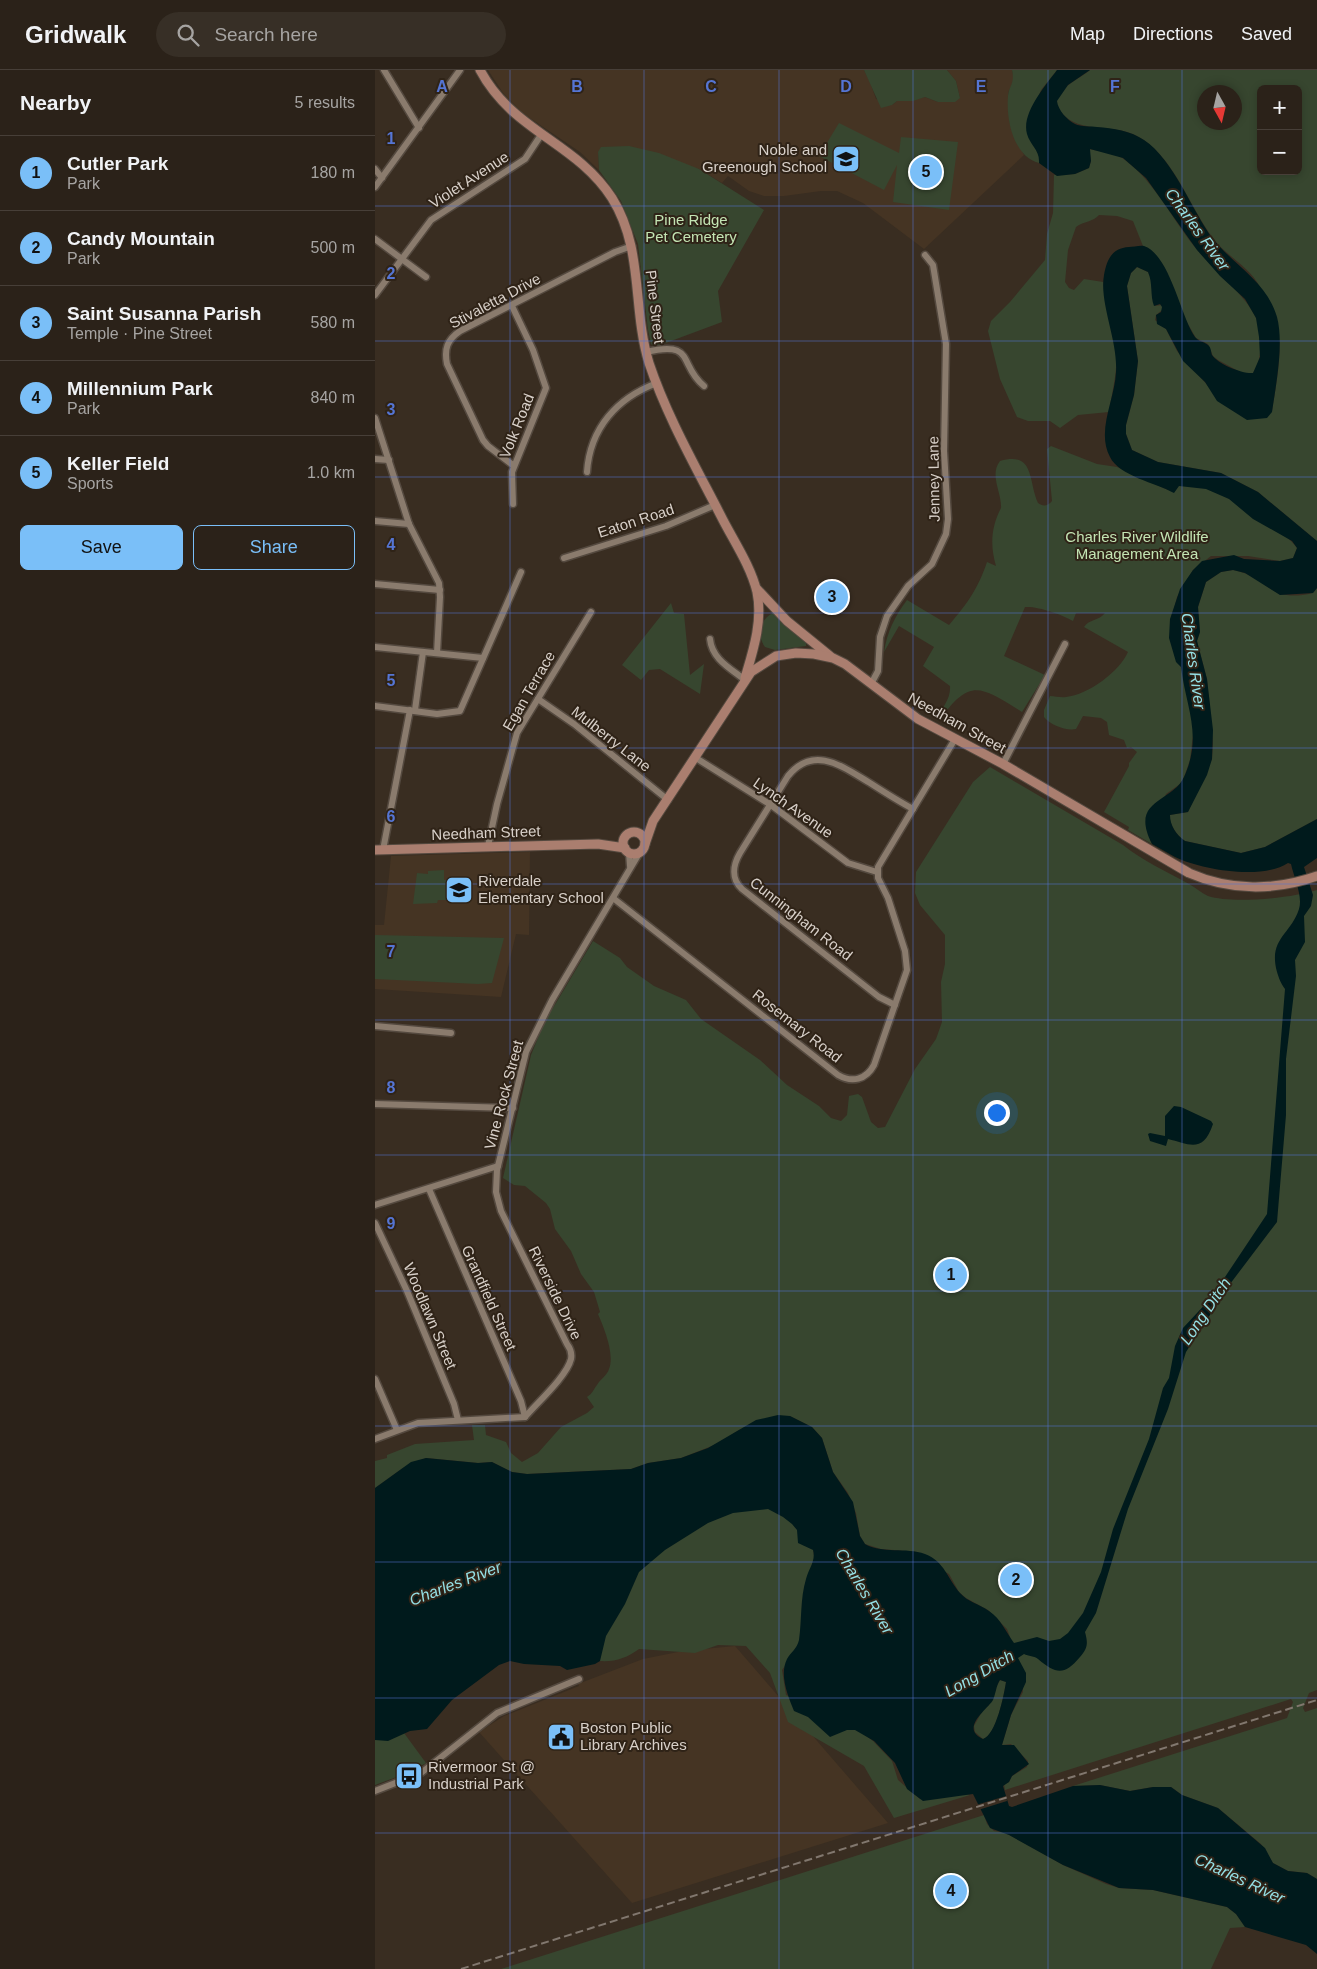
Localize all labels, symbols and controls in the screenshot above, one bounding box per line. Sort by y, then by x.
search box [156,12,506,57]
text: Gridwalk [25,21,126,48]
icon: search [174,21,202,49]
text: Search here [214,24,318,45]
text: Map [1070,24,1105,44]
text: Directions [1133,24,1213,44]
text: Saved [1241,24,1292,44]
text: A [436,78,448,95]
text: B [571,78,583,95]
text: C [705,78,717,95]
text: D [840,78,852,95]
text: E [976,78,987,95]
text: F [1110,78,1120,95]
north arrow [1197,85,1242,130]
map controls [1257,85,1302,175]
button: + [1257,85,1302,130]
text: Nearby [20,91,91,114]
text: 5 results [295,94,355,111]
text: 1 [387,130,396,147]
button: − [1257,130,1302,175]
place label: Noble and Greenough School [702,141,827,175]
school or university icon: Noble and Greenough School [831,144,861,174]
street label: Violet Avenue [426,148,512,212]
text: Cutler Park [67,153,168,174]
pin: 5 [910,153,942,191]
text: 1 [32,164,40,181]
text: 180 m [311,164,355,181]
text: Park [67,175,100,192]
water label: Charles River [1162,185,1233,274]
park label: Pine Ridge Pet Cemetery [645,211,737,245]
text: Candy Mountain [67,228,215,249]
text: 2 [32,239,40,256]
text: 500 m [311,239,355,256]
text: Park [67,250,100,267]
text: 2 [387,265,396,282]
street label: Stivaletta Drive [446,269,543,332]
street label: Pine Street [643,269,669,346]
text: Saint Susanna Parish [67,303,261,324]
text: 3 [32,314,40,331]
text: 580 m [311,314,355,331]
text: Temple · Pine Street [67,325,212,342]
text: Millennium Park [67,378,213,399]
text: 4 [32,389,40,406]
text: 840 m [311,389,355,406]
street label: Volk Road [496,391,537,461]
text: Park [67,400,100,417]
text: 3 [387,401,396,418]
street label: Jenney Lane [924,436,943,522]
text: Keller Field [67,453,169,474]
text: 5 [32,464,40,481]
text: 1.0 km [307,464,355,481]
text: Sports [67,475,113,492]
street label: Eaton Road [596,500,676,541]
button: Save [20,525,183,570]
button: Share [193,525,355,570]
park label: Charles River Wildlife Management Area [1065,528,1209,562]
text: 4 [387,536,396,553]
pin: 3 [816,578,848,616]
water label: Charles River [1178,612,1209,711]
street label: Egan Terrace [499,648,558,734]
text: 5 [387,672,396,689]
street label: Needham Street [905,689,1010,757]
street label: Mulberry Lane [568,702,654,775]
street label: Lynch Avenue [750,774,836,841]
text: 6 [387,808,396,825]
street label: Needham Street [431,822,542,843]
place label: Riverdale Elementary School [478,872,604,906]
street label: Cunningham Road [747,873,856,964]
school or university icon: Riverdale Elementary School [444,875,474,905]
text: 7 [387,943,396,960]
street label: Rosemary Road [749,986,845,1066]
street label: Vine Rock Street [481,1038,526,1151]
text: 8 [387,1079,396,1096]
your location [984,1100,1010,1126]
text: 9 [387,1215,396,1232]
street label: Grandfield Street [459,1243,521,1354]
street label: Riverside Drive [526,1243,585,1342]
pin: 1 [935,1256,967,1294]
street label: Woodlawn Street [400,1260,461,1372]
water label: Long Ditch [1177,1275,1234,1348]
water label: Charles River [832,1545,897,1638]
water label: Charles River [407,1558,504,1609]
pin: 2 [1000,1561,1032,1599]
water label: Long Ditch [942,1647,1017,1700]
place label: Boston Public Library Archives [580,1719,687,1753]
public building icon: Boston Public Library Archives [546,1722,576,1752]
place label: Rivermoor St @ Industrial Park [428,1758,535,1792]
bus stop icon: Rivermoor St @ Industrial Park [394,1761,424,1791]
water label: Charles River [1192,1850,1288,1907]
pin: 4 [935,1872,967,1910]

